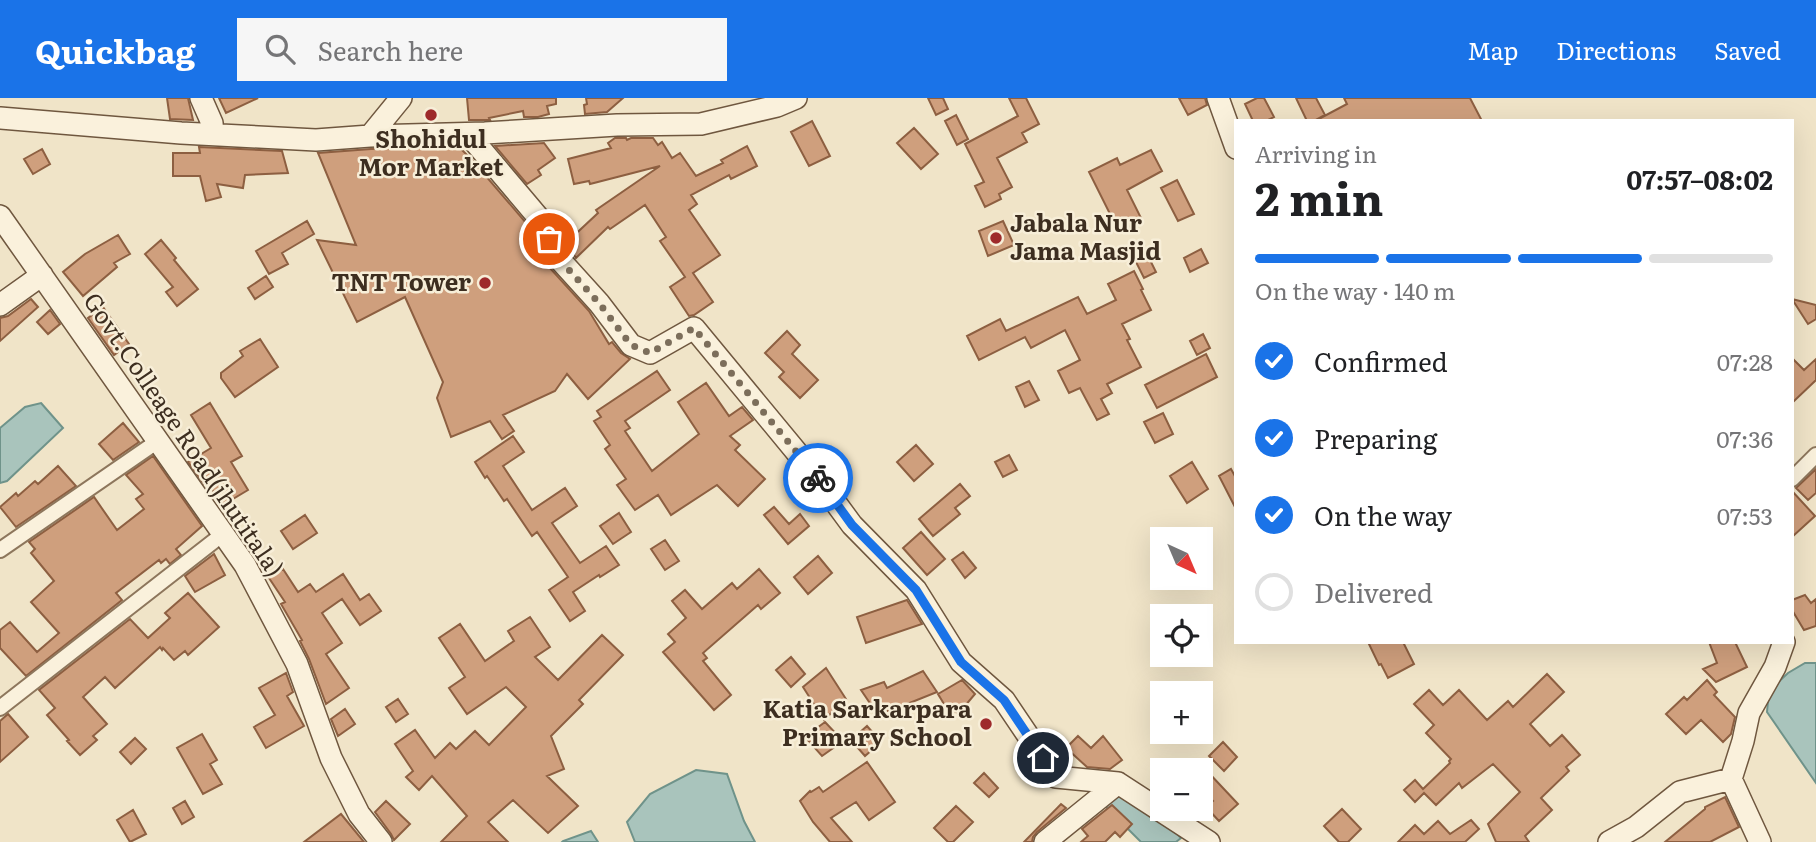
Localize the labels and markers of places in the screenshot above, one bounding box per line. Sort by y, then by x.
marker: Shohidul Mor Market [423,107,439,123]
place label: Shohidul Mor Market [358,120,504,183]
place label: Jabala Nur Jama Masjid [1010,204,1161,267]
pin [519,209,579,269]
marker: Jabala Nur Jama Masjid [988,230,1004,246]
place label: TNT Tower [332,263,471,298]
marker: TNT Tower [477,275,493,291]
place label: Katia Sarkarpara Primary School [762,690,972,753]
marker: Katia Sarkarpara Primary School [978,716,994,732]
pin [1013,728,1073,788]

